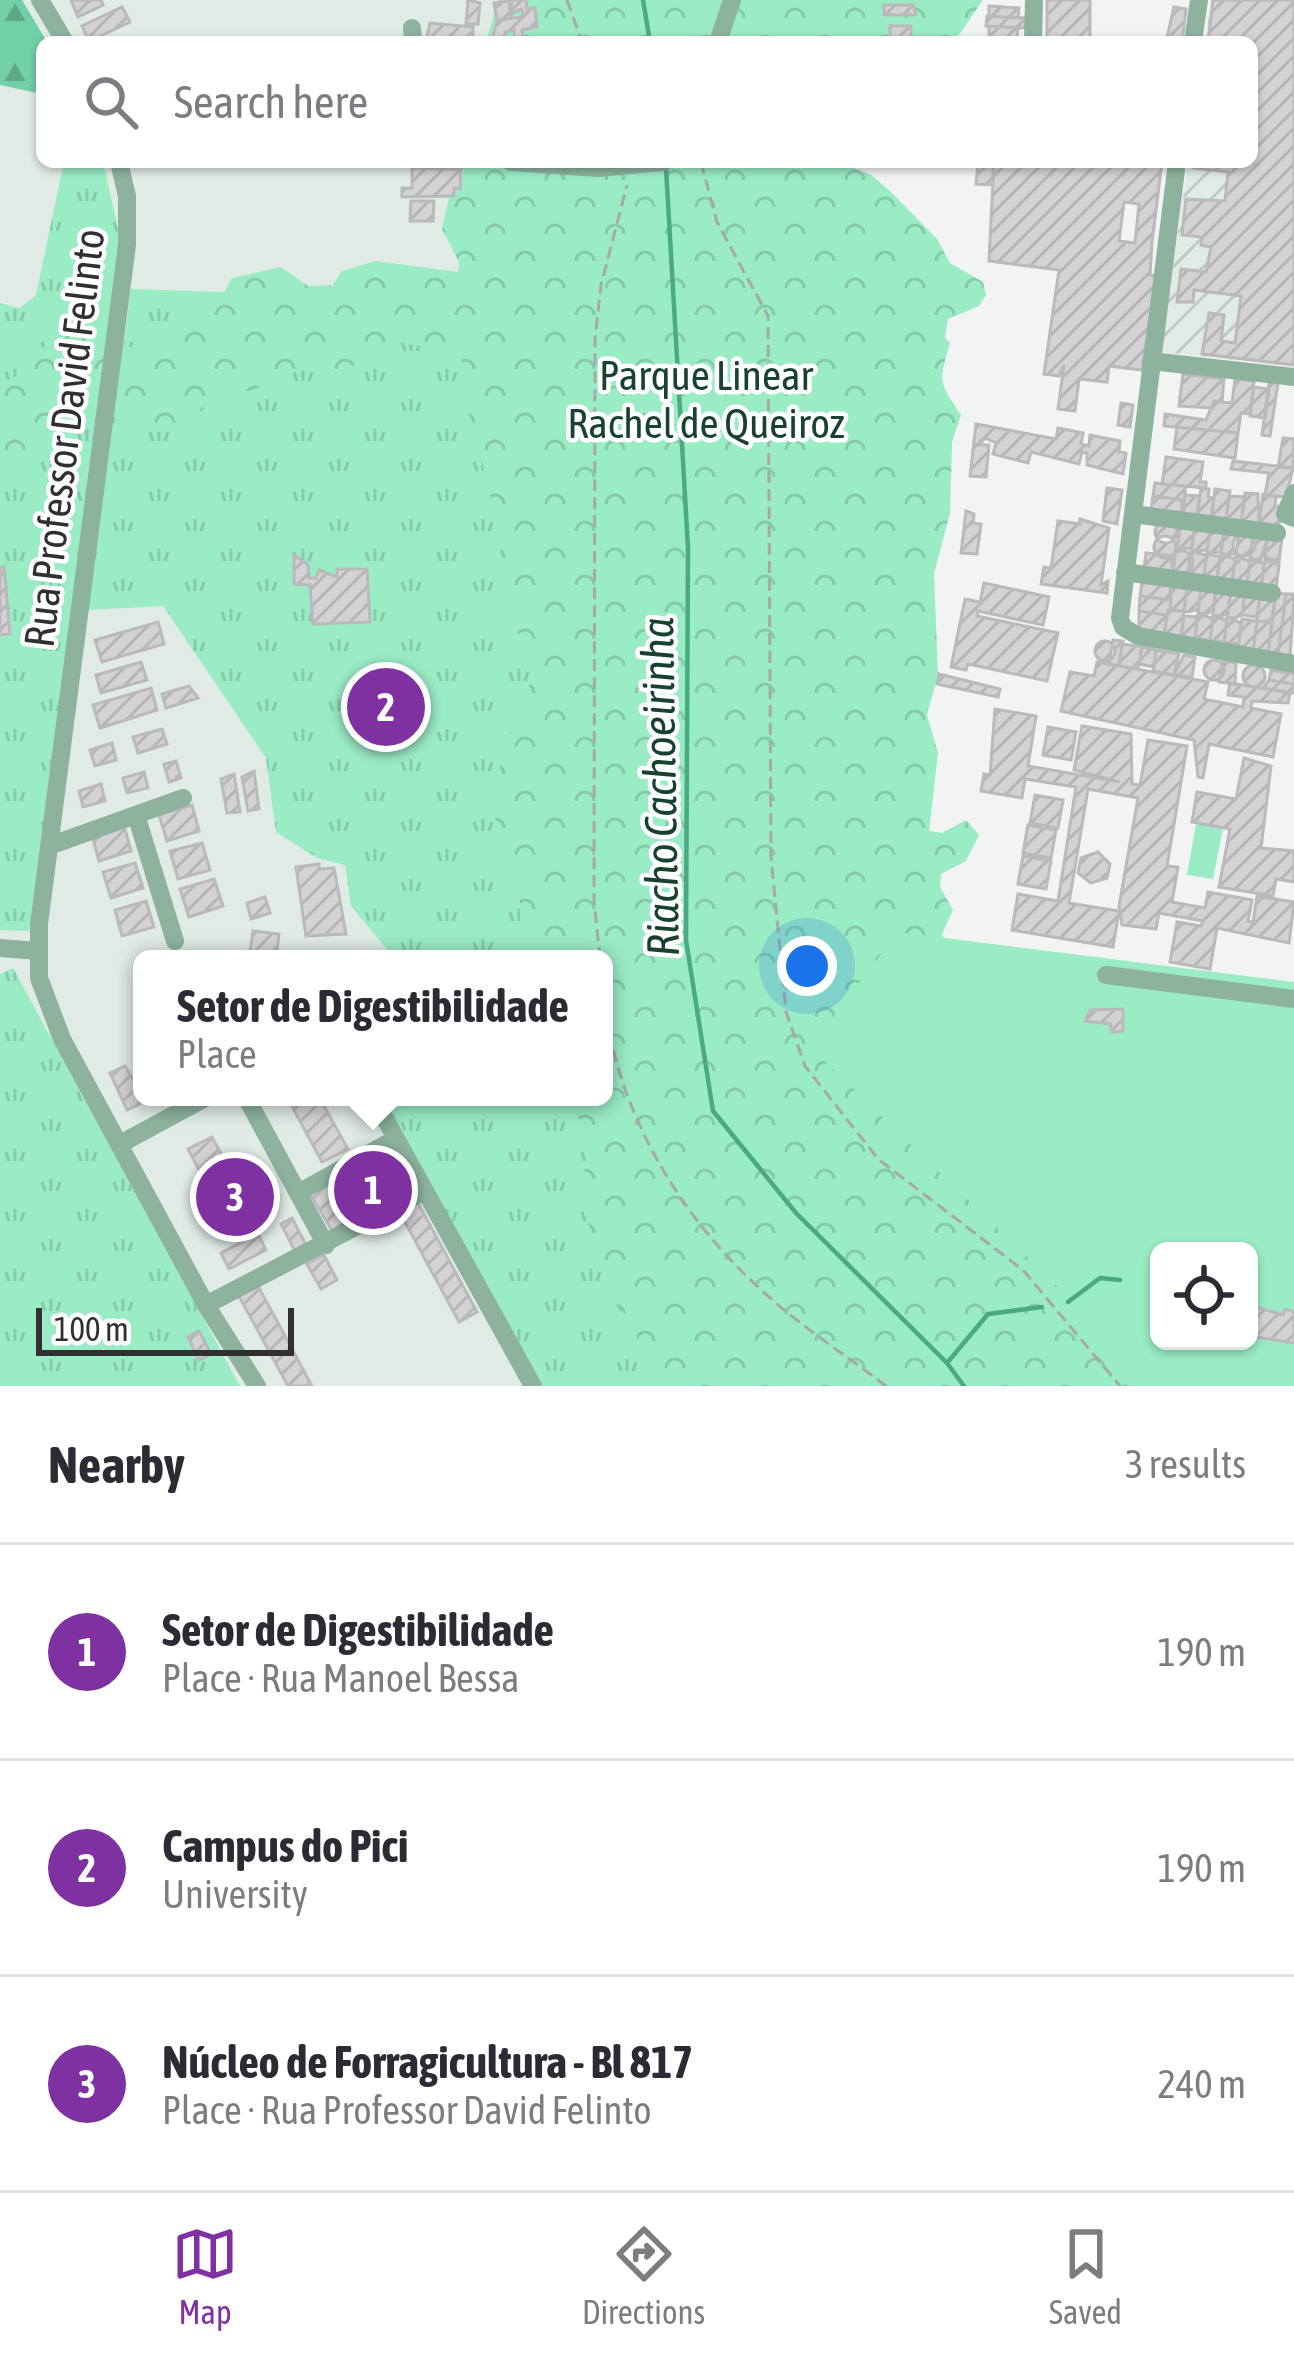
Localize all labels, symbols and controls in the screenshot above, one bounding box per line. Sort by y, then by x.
search box [36,36,1258,168]
icon: search [78,69,144,135]
text: Search here [174,76,368,128]
street label: Rua Professor David Felinto [15,226,113,650]
park label: Parque Linear Rachel de Queiroz [567,351,845,447]
water label: Riacho Cachoeirinha [631,617,689,957]
pin: 2 [347,662,425,752]
your location [777,936,837,996]
popup [133,950,613,1106]
text: Setor de Digestibilidade [177,980,569,1032]
text: Place [177,1032,257,1076]
pin: 1 [334,1145,412,1235]
pin: 3 [196,1152,274,1242]
map controls [1150,1242,1258,1350]
button: locate [1150,1242,1258,1350]
scale bar [36,1302,294,1355]
text: 100 m [54,1310,129,1348]
text: Nearby [48,1435,185,1494]
text: 3 results [1125,1442,1246,1486]
text: Setor de Digestibilidade [162,1604,554,1656]
text: 1 [78,1630,96,1674]
text: 190 m [1158,1630,1246,1674]
text: Place · Rua Manoel Bessa [162,1656,519,1700]
text: Campus do Pici [162,1820,408,1872]
text: 2 [78,1846,96,1890]
text: 190 m [1158,1846,1246,1890]
text: University [162,1872,308,1916]
text: Núcleo de Forragicultura - Bl 817 [162,2036,693,2088]
text: 3 [78,2062,96,2106]
text: 240 m [1158,2062,1246,2106]
text: Place · Rua Professor David Felinto [162,2088,652,2132]
tab: Map [172,2221,238,2331]
tab: Directions [582,2221,705,2331]
tab: Saved [1049,2221,1122,2331]

